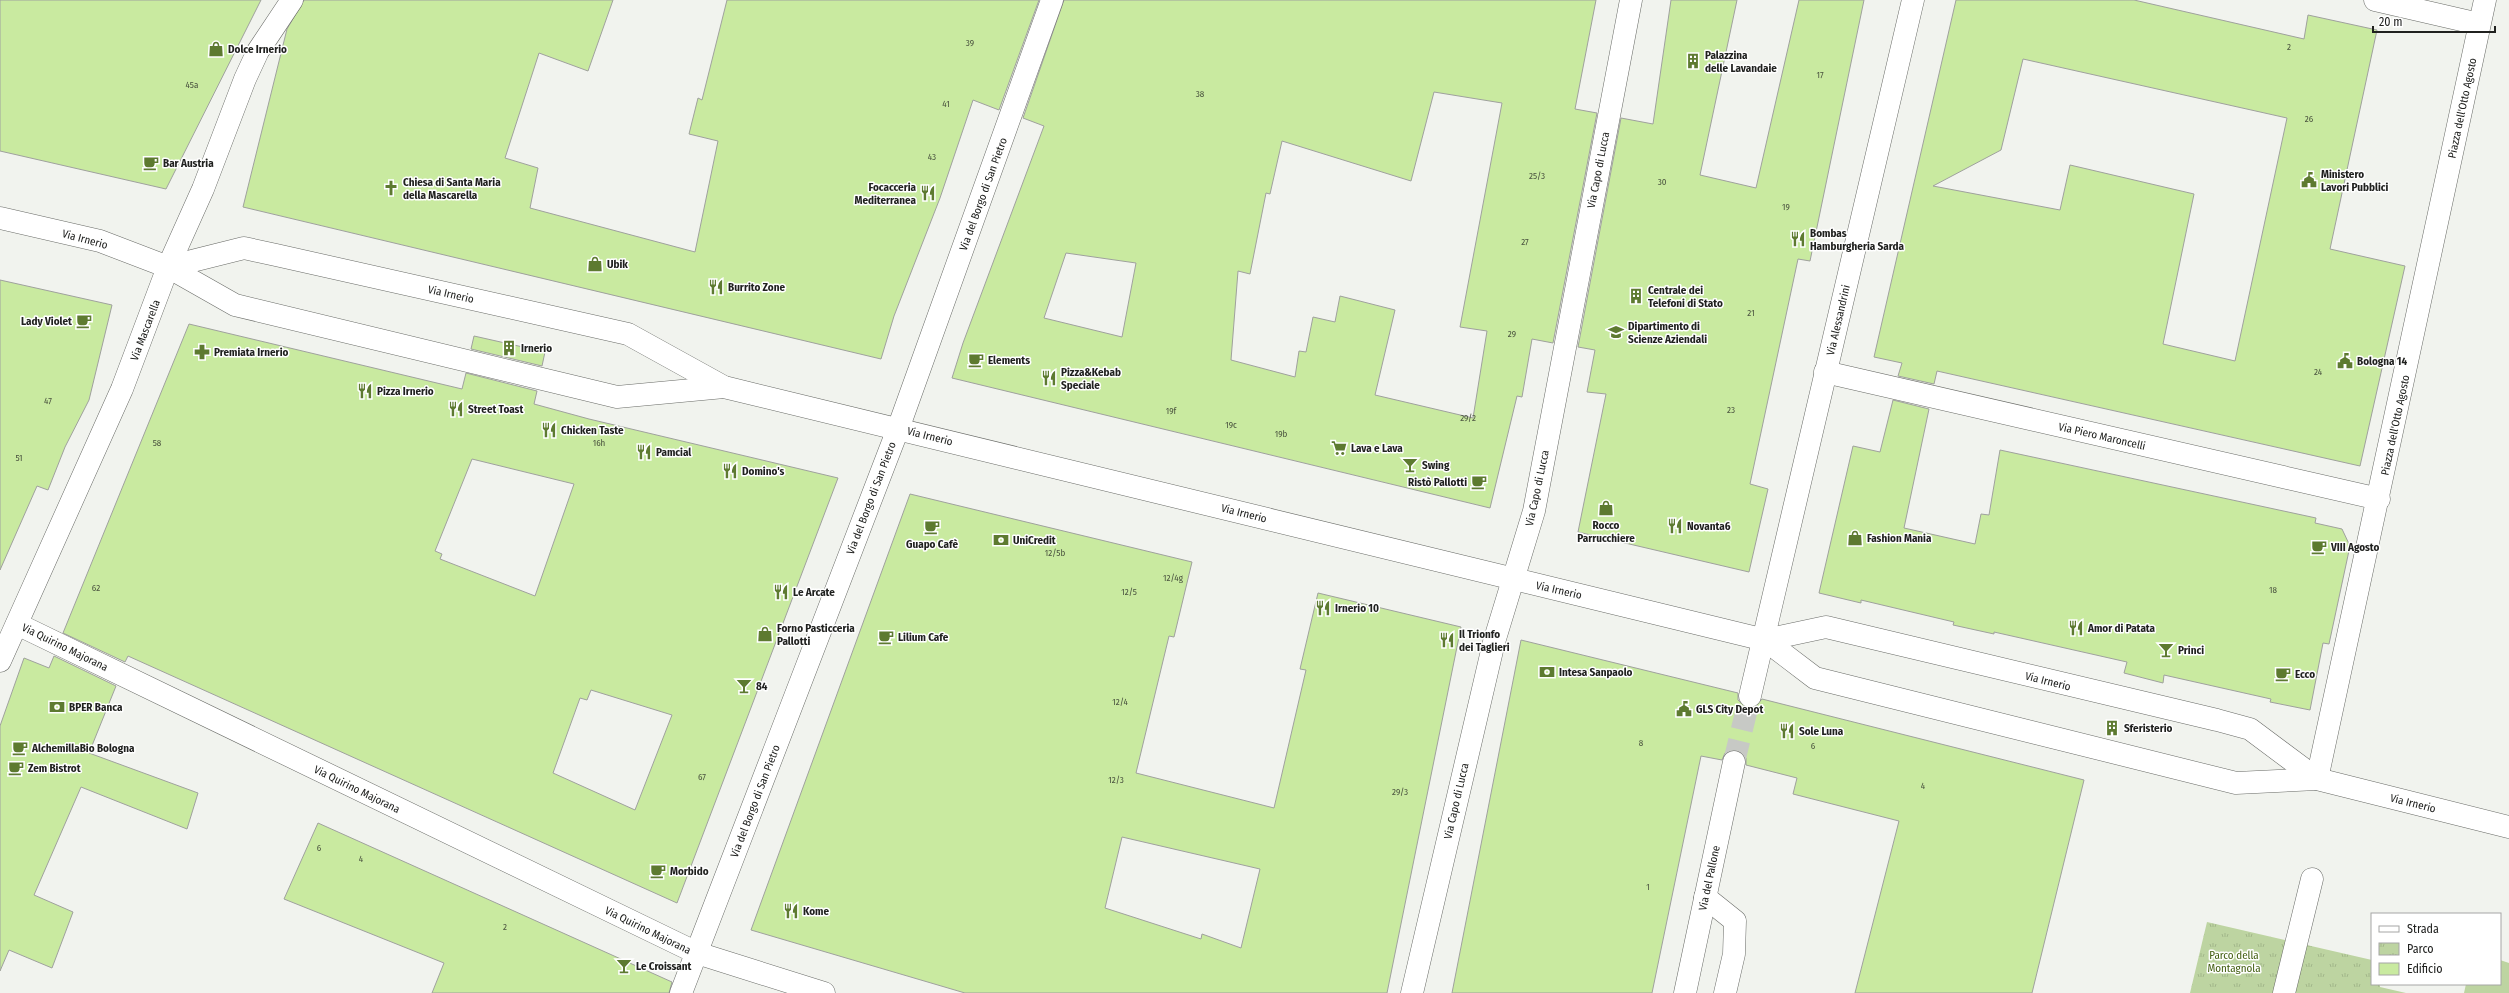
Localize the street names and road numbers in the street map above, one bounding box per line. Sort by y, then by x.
street label: Piazza dell'Otto Agosto [2445,56,2480,160]
street label: Via Capo di Lucca [1585,131,1612,209]
street label: Via del Borgo di San Pietro [957,136,1010,252]
street label: Via Irnerio [61,227,109,252]
street label: Via Irnerio [427,283,475,306]
street label: Via Alessandrini [1824,283,1853,357]
street label: Via Mascarella [128,298,163,363]
street label: Piazza dell'Otto Agosto [2378,373,2413,477]
street label: Via Piero Maroncelli [2057,420,2147,453]
street label: Via Irnerio [906,425,954,448]
street label: Via del Borgo di San Pietro [844,440,899,556]
street label: Via Capo di Lucca [1523,449,1552,527]
street label: Via Irnerio [1220,502,1268,525]
street label: Via Irnerio [1535,579,1583,602]
street label: Via Quirino Majorana [20,621,110,674]
street label: Via Irnerio [2024,670,2072,693]
street label: Via del Borgo di San Pietro [728,743,783,859]
street label: Via Capo di Lucca [1441,762,1472,840]
street label: Via Quirino Majorana [312,763,402,816]
street label: Via Irnerio [2389,792,2437,815]
street label: Via del Pallone [1696,844,1723,912]
street label: Via Quirino Majorana [603,904,693,957]

